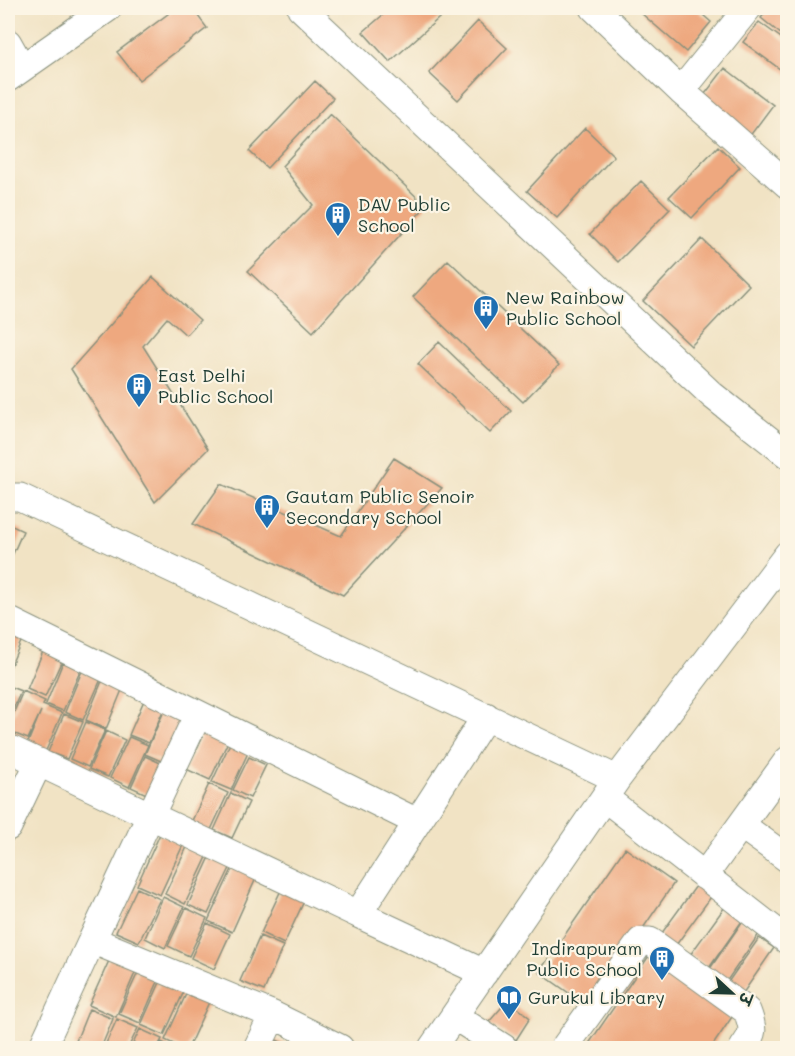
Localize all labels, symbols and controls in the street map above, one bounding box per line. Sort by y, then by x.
place label: DAV Public School [358,192,450,237]
building icon: DAV Public School [323,200,353,238]
place label: New Rainbow Public School [506,285,625,330]
building icon: New Rainbow Public School [471,293,501,331]
place label: East Delhi Public School [158,363,273,408]
building icon: East Delhi Public School [124,371,154,409]
place label: Gautam Public Senoir Secondary School [286,484,475,529]
building icon: Gautam Public Senoir Secondary School [252,492,282,530]
place label: Indirapuram Public School [527,936,642,981]
building icon: Indirapuram Public School [647,944,677,982]
north arrow [702,963,762,1023]
library icon: Gurukul Library [494,983,524,1021]
place label: Gurukul Library [528,985,665,1009]
text: उ [734,988,759,1009]

